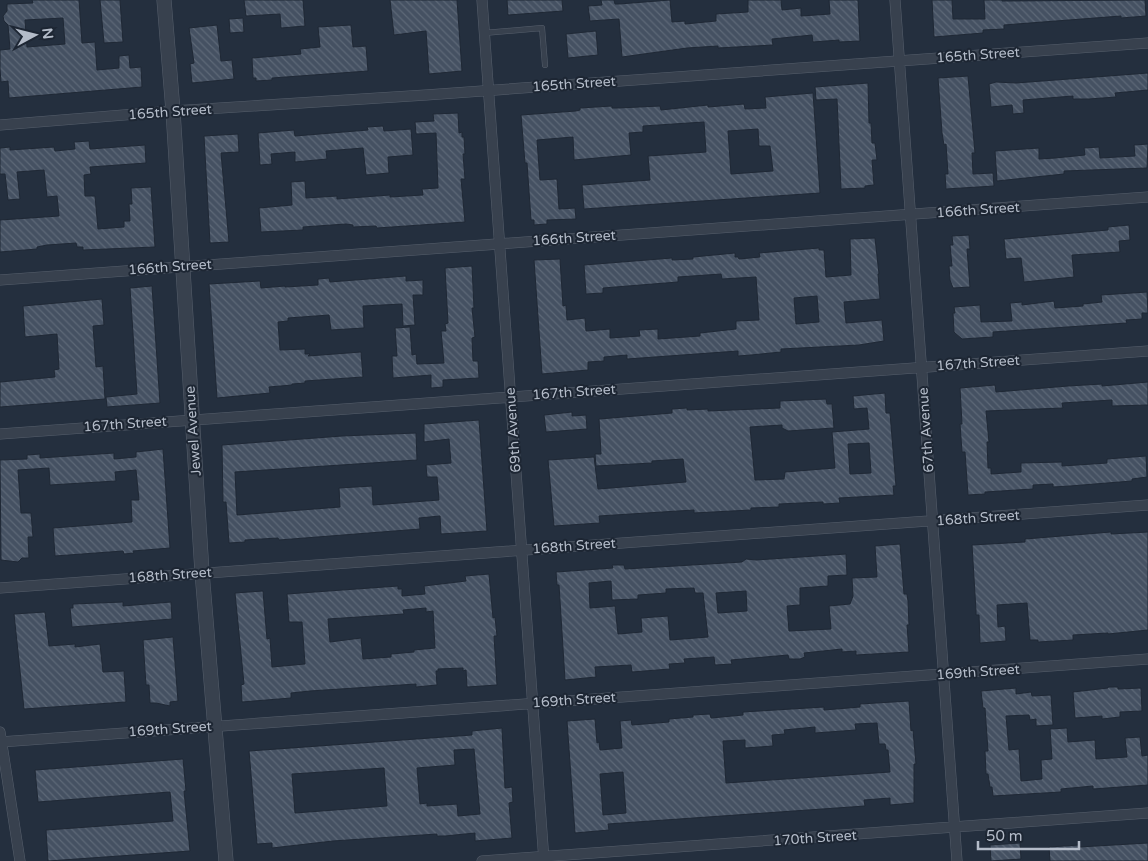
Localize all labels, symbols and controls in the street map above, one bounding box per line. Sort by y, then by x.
north arrow [10,10,60,60]
text: N [38,27,57,40]
street label: 165th Street [936,44,1021,66]
street label: 165th Street [532,73,617,95]
street label: 165th Street [128,101,213,123]
street label: 166th Street [936,199,1021,221]
street label: 166th Street [532,227,617,249]
street label: 166th Street [128,256,213,278]
street label: 167th Street [936,352,1021,374]
street label: 167th Street [532,381,617,403]
street label: Jewel Avenue [181,385,205,477]
street label: 69th Avenue [502,387,524,473]
street label: 67th Avenue [915,387,937,473]
street label: 167th Street [83,413,168,435]
street label: 168th Street [936,507,1021,529]
street label: 168th Street [532,535,617,557]
street label: 168th Street [128,564,213,586]
street label: 169th Street [936,661,1021,683]
street label: 169th Street [532,689,617,711]
street label: 169th Street [128,718,213,740]
scale bar [978,818,1079,850]
street label: 170th Street [773,827,858,849]
text: 50 m [986,827,1023,845]

